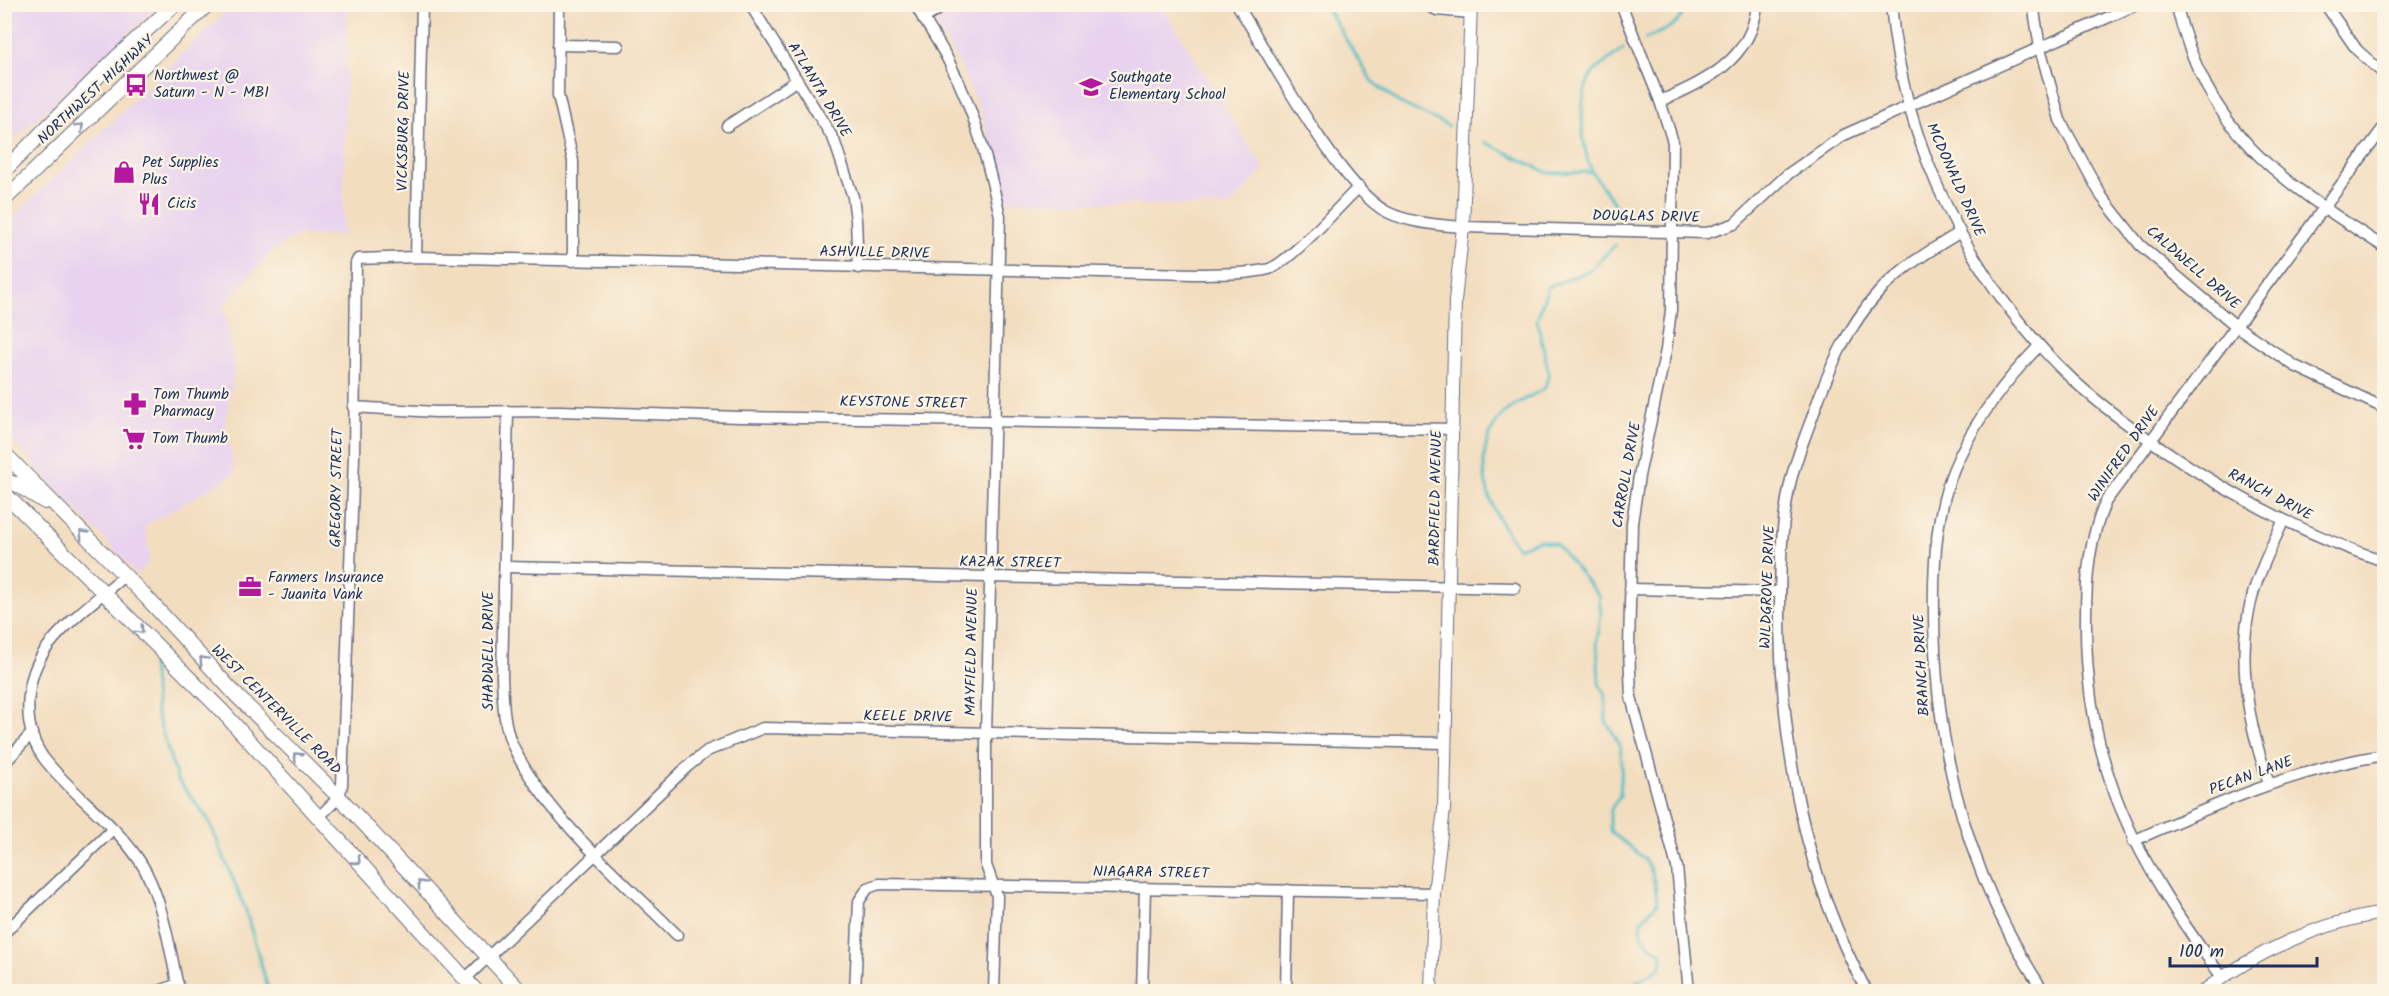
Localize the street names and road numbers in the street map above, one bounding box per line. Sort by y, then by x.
street label: NORTHWEST HIGHWAY [32,28,161,151]
street label: ATLANTA DRIVE [781,38,858,143]
street label: VICKSBURG DRIVE [391,69,417,192]
street label: MCDONALD DRIVE [1919,119,1991,242]
street label: DOUGLAS DRIVE [1592,204,1701,230]
street label: CALDWELL DRIVE [2140,220,2247,317]
street label: ASHVILLE DRIVE [819,240,932,266]
street label: KEYSTONE STREET [839,390,969,416]
street label: WINIFRED DRIVE [2082,400,2167,507]
street label: CARROLL DRIVE [1606,419,1648,530]
street label: GREGORY STREET [324,426,350,548]
street label: BARDFIELD AVENUE [1423,429,1449,566]
street label: RANCH DRIVE [2223,463,2318,528]
street label: WILDGROVE DRIVE [1754,523,1782,649]
street label: KAZAK STREET [959,550,1063,576]
street label: MAYFIELD AVENUE [959,586,985,716]
street label: SHADWELL DRIVE [477,590,501,711]
street label: BRANCH DRIVE [1907,612,1937,717]
street label: WEST CENTERVILLE ROAD [205,639,347,781]
street label: KEELE DRIVE [863,704,954,730]
street label: PECAN LANE [2206,749,2297,802]
street label: NIAGARA STREET [1093,860,1211,886]

